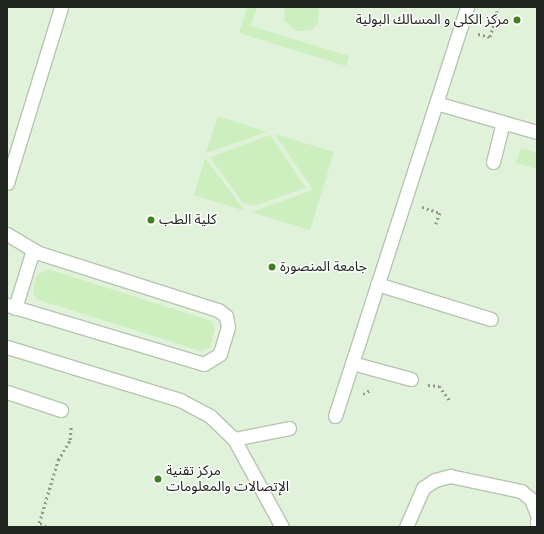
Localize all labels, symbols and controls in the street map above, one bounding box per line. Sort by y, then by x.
place label: مركز الكلى و المسالك البولية [356,12,509,28]
marker: مركز الكلى و المسالك البولية [512,15,522,25]
place label: كلية الطب [159,212,216,228]
marker: كلية الطب [146,215,156,225]
place label: جامعة المنصورة [280,259,367,275]
marker: جامعة المنصورة [267,262,277,272]
place label: مركز تقنية الإتصالات والمعلومات [166,463,289,496]
marker: مركز تقنية الإتصالات والمعلومات [153,474,163,484]

